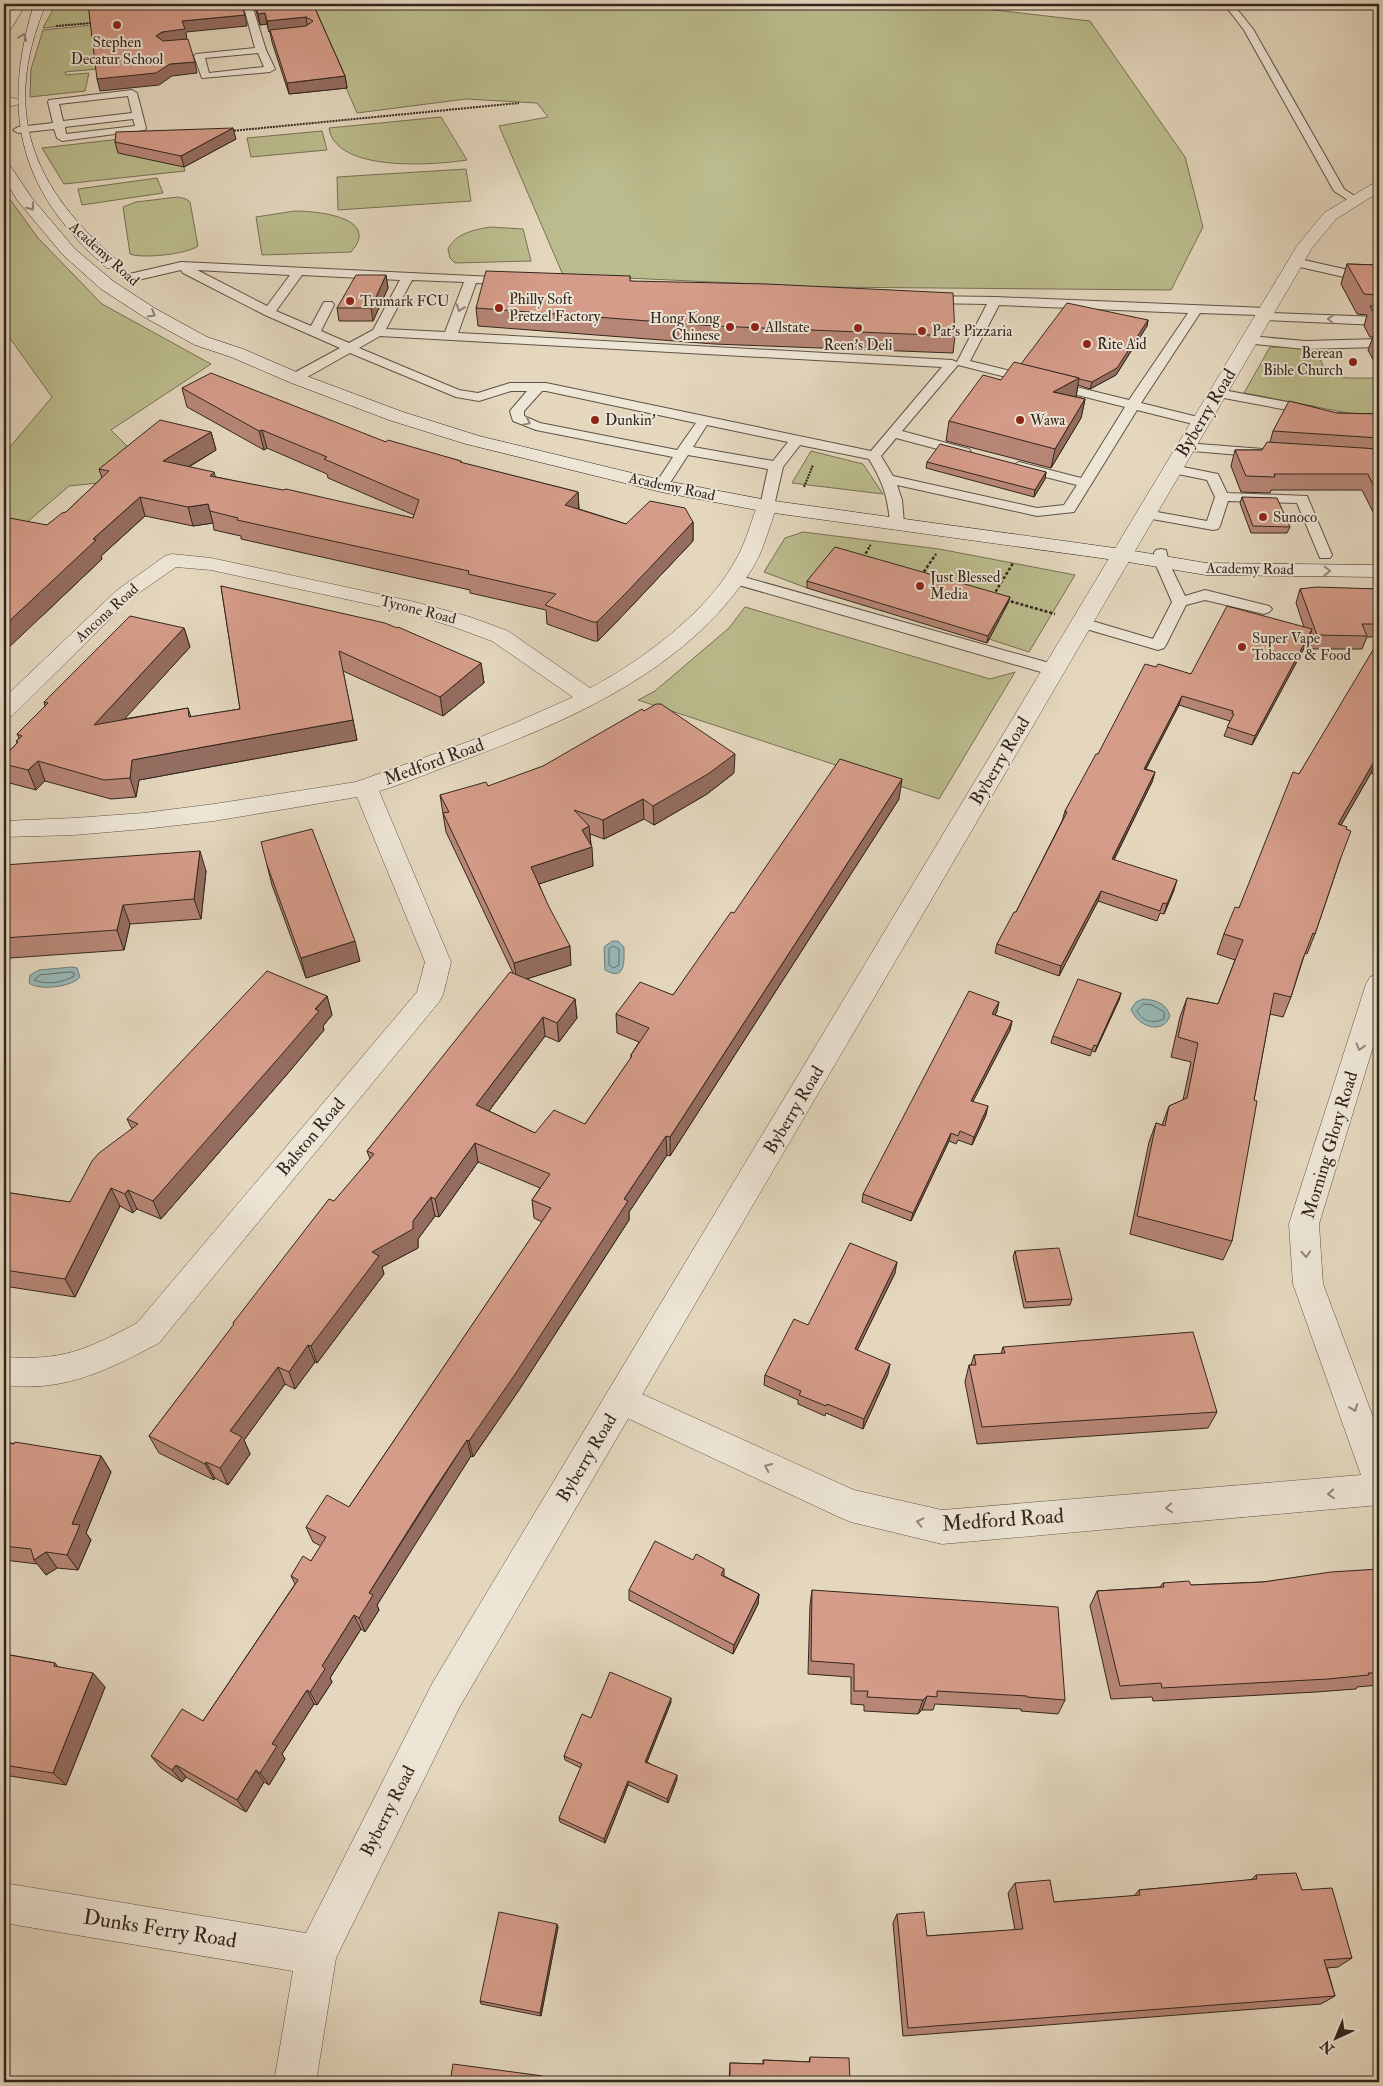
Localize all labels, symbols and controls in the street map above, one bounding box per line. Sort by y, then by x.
marker: Stephen Decatur School [111,19,123,31]
one-way arrow [17,33,27,42]
place label: Stephen Decatur School [71,33,163,69]
one-way arrow [25,201,34,211]
street label: Academy Road [64,217,143,291]
place label: Philly Soft Pretzel Factory [509,290,601,326]
place label: Trumark FCU [360,292,450,311]
marker: Trumark FCU [344,295,356,307]
marker: Philly Soft Pretzel Factory [493,302,505,314]
one-way arrow [456,303,466,311]
one-way arrow [147,307,156,317]
place label: Hong Kong Chinese [650,309,721,345]
one-way arrow [1326,314,1334,324]
place label: Allstate [764,318,810,337]
marker: Hong Kong Chinese [724,321,736,333]
marker: Allstate [749,321,761,333]
marker: Reen's Deli [852,322,864,334]
place label: Pat's Pizzaria [932,322,1013,341]
marker: Pat's Pizzaria [916,325,928,337]
place label: Rite Aid [1097,335,1147,354]
place label: Reen's Deli [823,336,893,355]
marker: Rite Aid [1081,338,1093,350]
place label: Berean Bible Church [1263,344,1343,380]
marker: Berean Bible Church [1347,356,1359,368]
street label: Byberry Road [1171,365,1241,461]
place label: Dunkin' [605,411,656,430]
place label: Wawa [1029,411,1066,430]
marker: Dunkin' [589,414,601,426]
marker: Wawa [1014,414,1026,426]
one-way arrow [522,416,531,426]
street label: Academy Road [626,468,718,506]
place label: Sunoco [1273,508,1317,527]
marker: Sunoco [1257,511,1269,523]
street label: Academy Road [1205,559,1295,579]
one-way arrow [1324,566,1331,576]
place label: Just Blessed Media [929,568,1001,604]
street label: Ancona Road [71,579,143,647]
marker: Just Blessed Media [914,580,926,592]
street label: Tyrone Road [378,591,459,629]
place label: Super Vape Tobacco & Food [1252,629,1352,665]
marker: Super Vape Tobacco & Food [1236,641,1248,653]
street label: Byberry Road [965,713,1035,809]
street label: Medford Road [381,733,487,791]
one-way arrow [1355,1043,1365,1051]
street label: Byberry Road [759,1062,829,1158]
street label: Morning Glory Road [1297,1068,1363,1221]
street label: Balston Road [272,1093,350,1181]
one-way arrow [1301,1250,1312,1258]
one-way arrow [1348,1403,1358,1412]
street label: Byberry Road [552,1410,622,1506]
one-way arrow [764,1463,773,1474]
one-way arrow [1326,1488,1334,1499]
street label: Medford Road [941,1502,1066,1538]
one-way arrow [1165,1502,1173,1513]
one-way arrow [916,1517,925,1528]
street label: Byberry Road [355,1762,421,1860]
street label: Dunks Ferry Road [81,1904,239,1955]
north arrow [1310,2014,1360,2064]
text: N [1317,2036,1338,2058]

